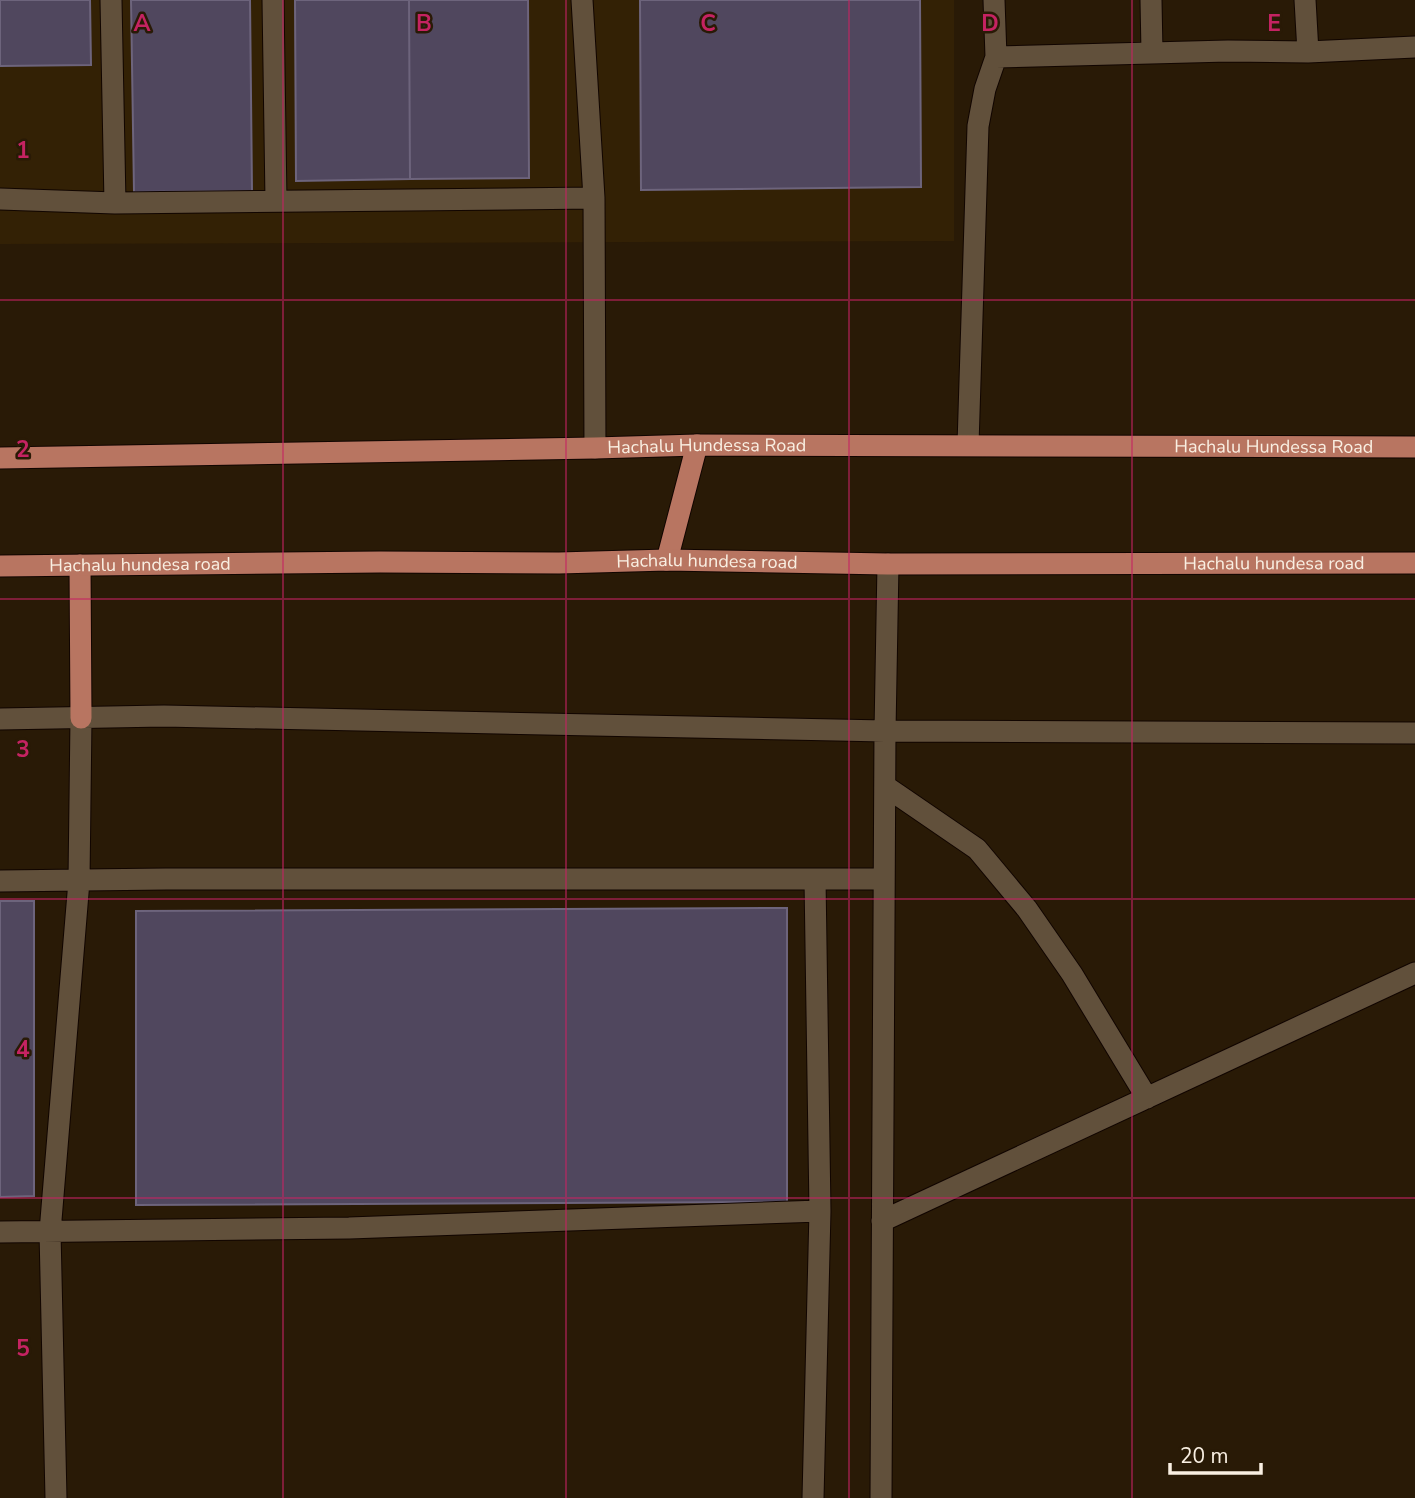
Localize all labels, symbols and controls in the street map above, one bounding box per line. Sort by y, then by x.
text: A [133,8,151,39]
text: B [416,8,432,39]
text: C [700,8,716,39]
text: D [981,8,999,39]
text: E [1267,8,1281,39]
text: 1 [16,135,30,166]
street label: Hachalu Hundessa Road [607,433,806,460]
text: 2 [16,434,30,465]
street label: Hachalu Hundessa Road [1174,434,1373,459]
street label: Hachalu hundesa road [616,548,798,574]
street label: Hachalu hundesa road [1183,551,1365,575]
street label: Hachalu hundesa road [49,552,231,577]
text: 3 [16,734,30,765]
text: 4 [16,1034,30,1065]
text: 5 [16,1333,30,1364]
scale bar [1170,1432,1261,1476]
text: 20 m [1180,1442,1229,1470]

